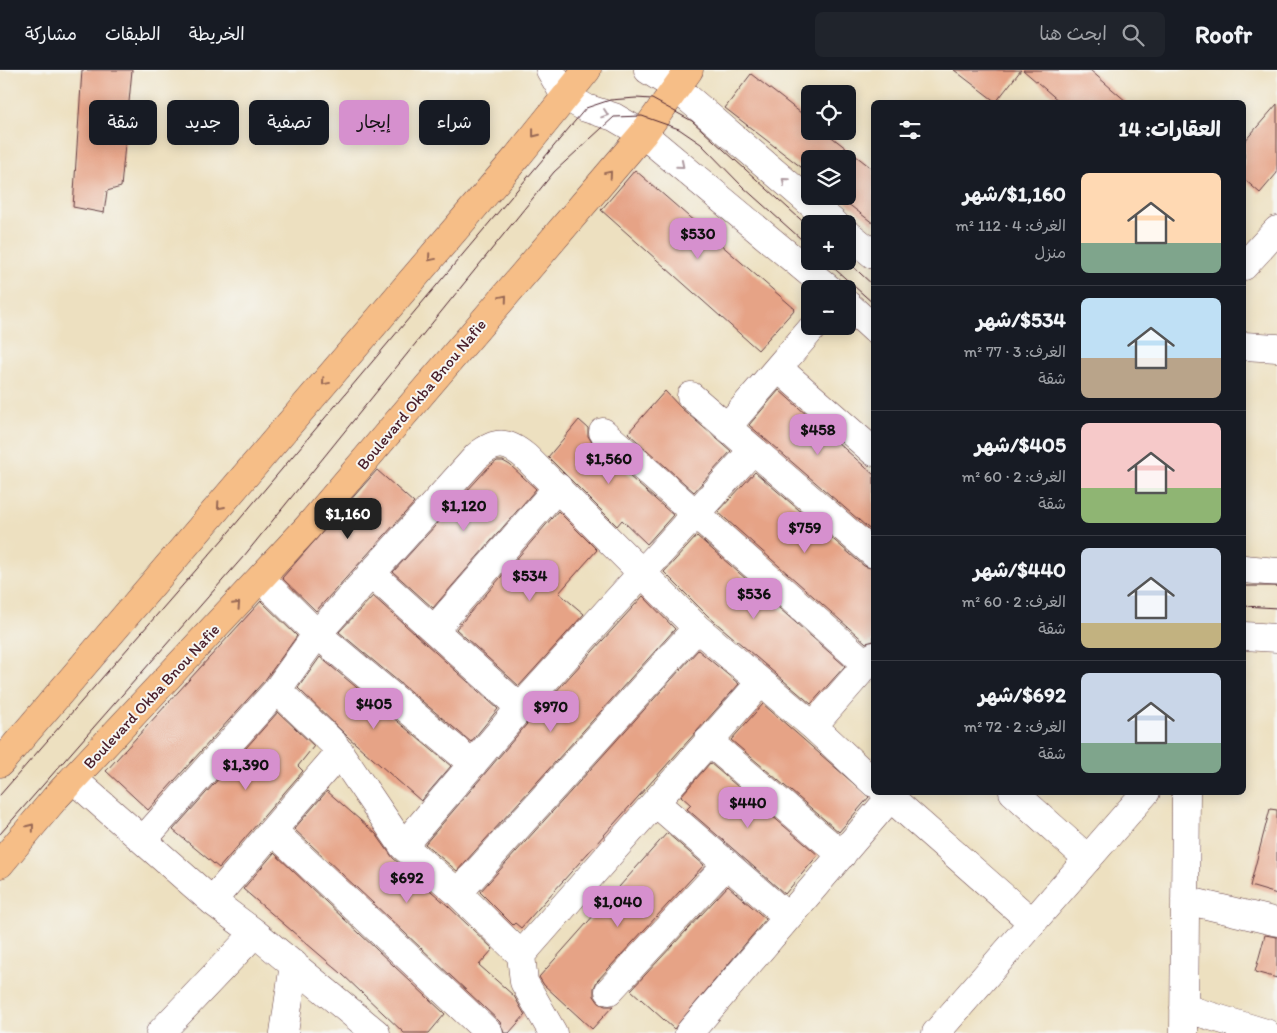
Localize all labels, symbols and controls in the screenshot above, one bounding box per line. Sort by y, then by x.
search box [815,12,1165,57]
text: Roofr [1195,20,1252,49]
icon: search [1119,21,1147,49]
text: ابحث هنا [1039,22,1107,45]
text: مشاركة [25,23,77,45]
text: الطبقات [105,23,161,45]
text: الخريطة [189,23,245,45]
map controls [801,85,856,335]
button: locate [801,85,856,140]
chip: شقة [89,100,157,145]
chip: جديد [167,100,239,145]
chip: تصفية [249,100,329,145]
chip: إيجار [339,100,409,145]
chip: شراء [419,100,490,145]
one-way arrow [600,108,608,118]
icon: filters [896,116,924,144]
text: العقارات: 14 [1118,116,1221,141]
one-way arrow [533,128,541,137]
button: layers [801,150,856,205]
one-way arrow [675,160,684,169]
one-way arrow [604,171,612,180]
one-way arrow [781,178,790,187]
text: $1,160/شهر [963,181,1066,206]
icon: home [1121,193,1181,253]
button: + [801,215,856,270]
text: الغرف: 4 · 112 m² [956,216,1066,235]
pin: $530 [668,218,728,260]
text: $530 [680,224,716,243]
text: منزل [1034,243,1066,262]
one-way arrow [427,253,436,262]
button: − [801,280,856,335]
one-way arrow [498,294,507,303]
text: $534/شهر [977,307,1066,332]
street label: Boulevard Okba Bnou Nafie [353,315,490,474]
icon: home [1121,318,1181,378]
text: الغرف: 3 · 77 m² [964,342,1066,361]
text: شقة [1038,369,1066,388]
one-way arrow [322,377,331,386]
pin: $458 [788,414,848,456]
text: $458 [801,420,835,439]
text: $405/شهر [975,432,1066,457]
pin: $1,560 [568,442,650,485]
icon: home [1121,443,1181,503]
text: $1,560 [586,449,632,468]
text: الغرف: 2 · 60 m² [962,467,1066,486]
pin: $1,120 [423,490,505,532]
text: شقة [1038,494,1066,513]
text: $1,120 [441,496,487,515]
pin: $1,160 [307,498,389,540]
one-way arrow [217,500,226,509]
text: $1,160 [325,504,371,523]
pin: $759 [775,512,835,554]
text: $759 [789,518,821,537]
text: $440/شهر [973,557,1066,582]
pin: $534 [500,560,560,602]
text: $534 [513,566,547,585]
icon: home [1121,568,1181,628]
pin: $536 [724,578,784,620]
text: $536 [737,584,771,603]
text: الغرف: 2 · 60 m² [962,592,1066,611]
one-way arrow [231,602,240,611]
text: شقة [1038,619,1066,638]
street label: Boulevard Okba Bnou Nafie [79,620,223,773]
text: $692/شهر [978,682,1066,707]
pin: $405 [344,688,404,730]
pin: $970 [521,690,581,733]
icon: home [1121,693,1181,753]
text: $405 [356,694,392,713]
text: $970 [534,697,568,716]
text: الغرف: 2 · 72 m² [964,717,1066,736]
text: شقة [1038,744,1066,763]
pin: $1,390 [205,748,287,791]
text: $1,390 [223,755,269,774]
pin: $440 [718,786,778,829]
text: $440 [729,793,767,812]
one-way arrow [25,824,34,833]
pin: $692 [377,862,437,904]
text: $692 [390,868,424,887]
pin: $1,040 [577,886,659,928]
text: $1,040 [594,892,642,911]

